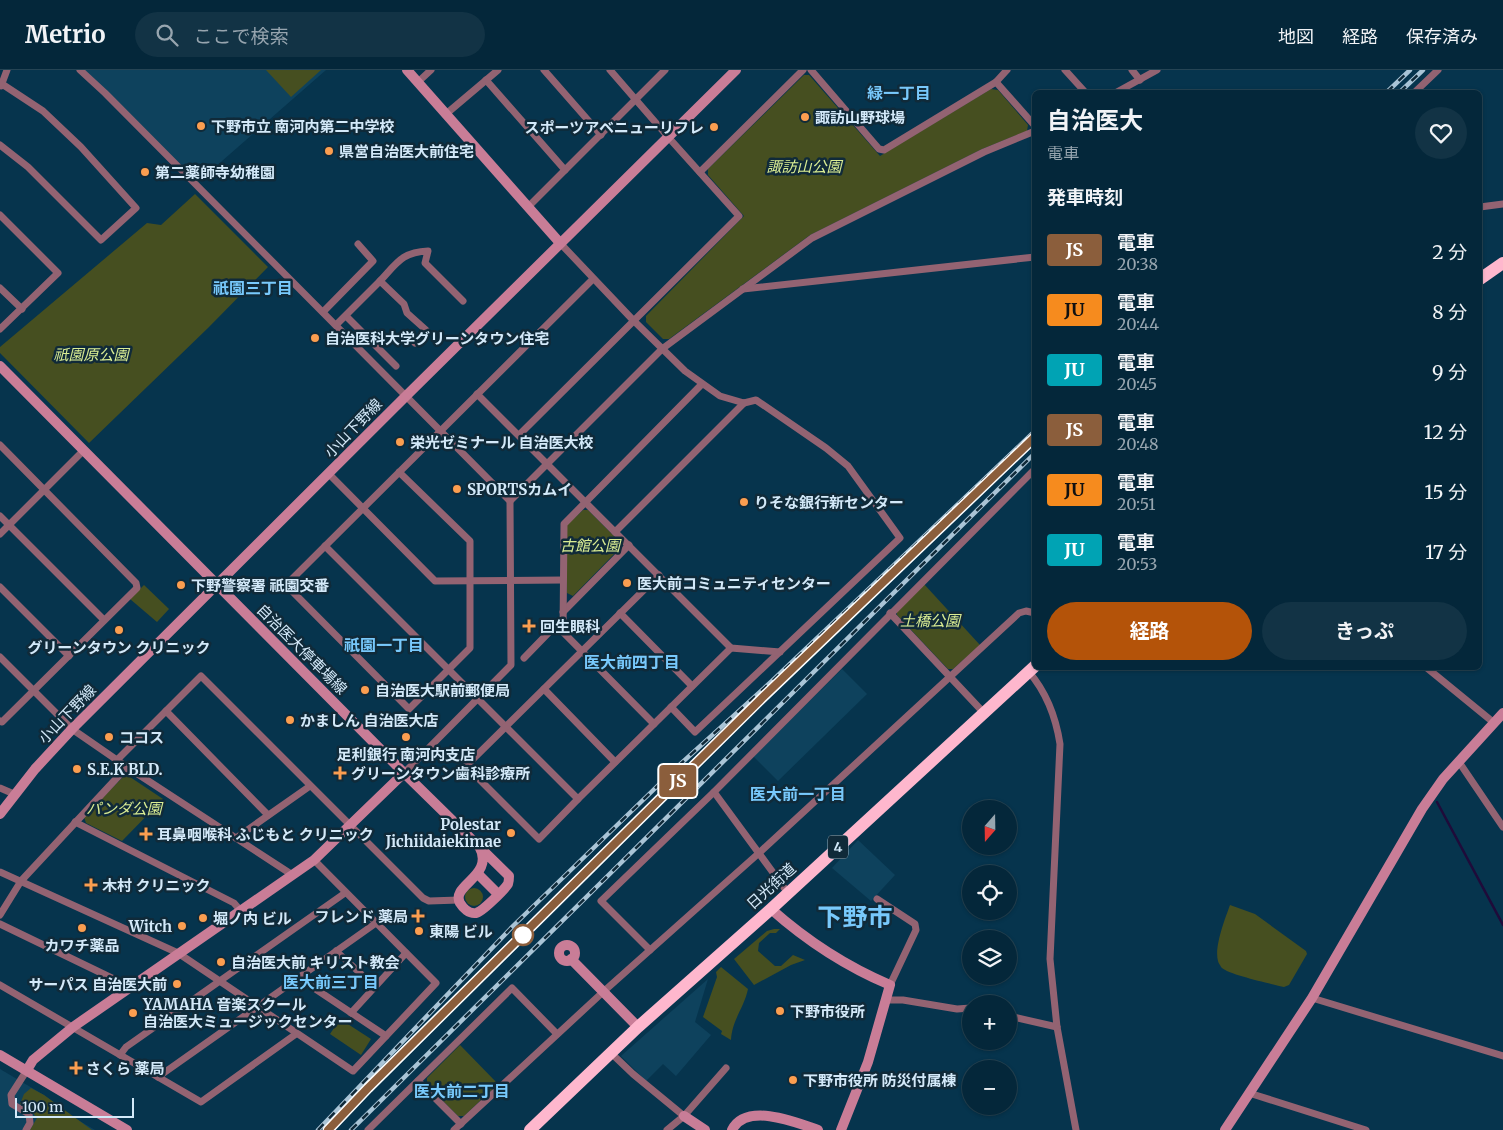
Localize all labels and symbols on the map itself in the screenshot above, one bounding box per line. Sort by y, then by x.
district label: 緑一丁目 [867,83,931,103]
place label: 諏訪山野球場 [815,108,905,127]
marker: 諏訪山野球場 [799,111,811,123]
place label: 下野市立 南河内第二中学校 [211,117,395,136]
place label: スポーツアベニューリフレ [525,118,704,137]
marker: 下野市立 南河内第二中学校 [195,120,207,132]
marker: スポーツアベニューリフレ [708,121,720,133]
place label: 県営自治医大前住宅 [339,142,474,161]
marker: 県営自治医大前住宅 [323,145,335,157]
park label: 諏訪山公園 [766,157,843,176]
place label: 第二薬師寺幼稚園 [155,163,275,182]
marker: 第二薬師寺幼稚園 [139,166,151,178]
district label: 祇園三丁目 [213,278,293,298]
place label: 自治医科大学グリーンタウン住宅 [325,329,549,348]
marker: 自治医科大学グリーンタウン住宅 [309,332,321,344]
park label: 祇園原公園 [53,345,130,364]
street label: 小山下野線 [320,394,386,462]
place label: 栄光ゼミナール 自治医大校 [410,433,594,452]
marker: 栄光ゼミナール 自治医大校 [394,436,406,448]
place label: SPORTSカムイ [467,480,572,499]
marker: SPORTSカムイ [451,483,463,495]
place label: りそな銀行新センター [754,493,904,512]
marker: りそな銀行新センター [738,496,750,508]
park label: 古館公園 [560,536,622,555]
place label: 医大前コミュニティセンター [637,574,831,593]
place label: 下野警察署 祇園交番 [191,576,330,595]
marker: 医大前コミュニティセンター [621,577,633,589]
marker: 下野警察署 祇園交番 [175,579,187,591]
street label: 自治医大停車場線 [253,600,351,698]
park label: 土橋公園 [900,611,962,630]
place label: 回生眼科 [540,617,600,636]
marker: 回生眼科 [522,619,536,633]
marker: グリーンタウン クリニック [113,624,125,636]
district label: 祇園一丁目 [344,635,424,655]
place label: グリーンタウン クリニック [28,638,210,657]
district label: 医大前四丁目 [584,652,680,672]
street label: 小山下野線 [34,680,100,748]
place label: 自治医大駅前郵便局 [375,681,510,700]
marker: 自治医大駅前郵便局 [359,684,371,696]
place label: かましん 自治医大店 [300,711,439,730]
marker: かましん 自治医大店 [284,714,296,726]
place label: ココス [119,728,164,747]
marker: ココス [103,731,115,743]
marker: 足利銀行 南河内支店 [400,731,412,743]
place label: 足利銀行 南河内支店 [337,745,475,764]
place label: S.E.K BLD. [87,760,163,779]
marker: S.E.K BLD. [71,763,83,775]
place label: グリーンタウン歯科診療所 [351,764,530,783]
line badge: JS [656,765,700,797]
marker: グリーンタウン歯科診療所 [333,766,347,780]
district label: 医大前一丁目 [750,784,846,804]
park label: パンダ公園 [86,799,164,818]
north arrow [962,800,1018,855]
place label: Polestar Jichiidaiekimae [384,815,501,851]
place label: 耳鼻咽喉科 ふじもと クリニック [157,825,374,844]
marker: 耳鼻咽喉科 ふじもと クリニック [139,827,153,841]
marker: Polestar Jichiidaiekimae [505,827,517,839]
road number: 4 [828,836,848,859]
street label: 日光街道 [742,859,800,913]
place label: 木村 クリニック [102,876,211,895]
marker: 木村 クリニック [84,878,98,892]
district label: 下野市 [817,901,893,933]
place label: フレンド 薬局 [314,907,408,926]
place label: 堀ノ内 ビル [213,909,292,928]
marker: フレンド 薬局 [412,910,424,922]
marker: 堀ノ内 ビル [197,912,209,924]
place label: Witch [128,917,172,936]
marker: Witch [176,920,188,932]
marker: カワチ薬品 [76,922,88,934]
place label: 東陽 ビル [429,922,493,941]
unlabelled marker [512,924,534,946]
marker: 東陽 ビル [413,925,425,937]
place label: カワチ薬品 [44,936,120,955]
place label: 自治医大前 キリスト教会 [231,953,400,972]
marker: 自治医大前 キリスト教会 [215,956,227,968]
district label: 医大前三丁目 [283,972,379,992]
place label: サーパス 自治医大前 [29,975,167,994]
marker: サーパス 自治医大前 [171,978,183,990]
place label: YAMAHA 音楽スクール 自治医大ミュージックセンター [142,995,353,1031]
place label: 下野市役所 [790,1002,865,1021]
marker: 下野市役所 [774,1005,786,1017]
marker: YAMAHA 音楽スクール 自治医大ミュージックセンター [127,1007,139,1019]
place label: さくら 薬局 [86,1059,165,1078]
marker: さくら 薬局 [70,1062,82,1074]
place label: 下野市役所 防災付属棟 [803,1071,957,1090]
marker: 下野市役所 防災付属棟 [787,1074,799,1086]
district label: 医大前二丁目 [414,1081,510,1101]
scale bar [15,1095,134,1118]

